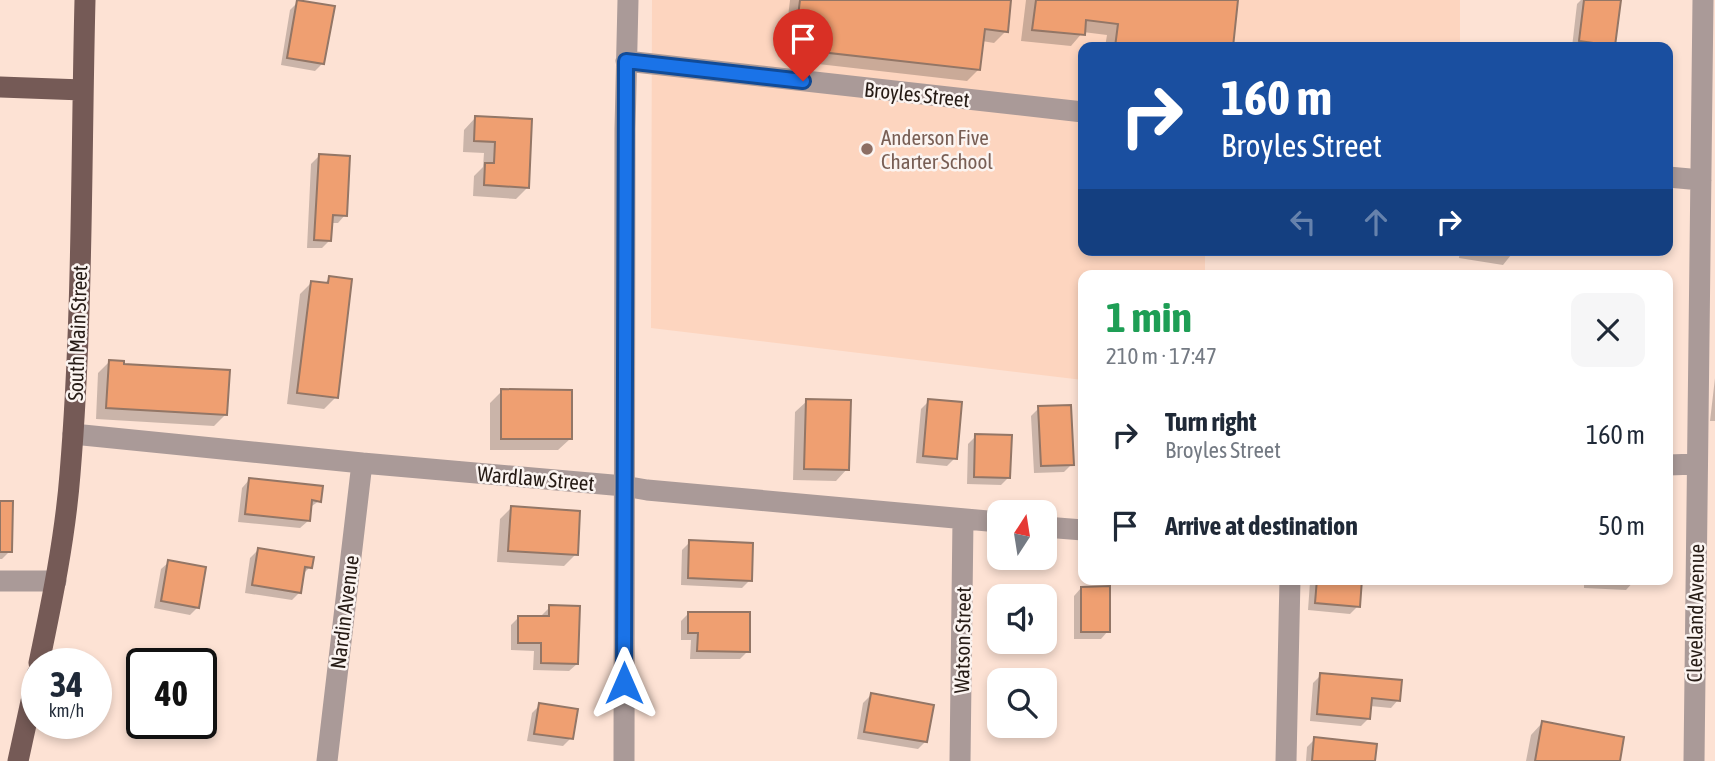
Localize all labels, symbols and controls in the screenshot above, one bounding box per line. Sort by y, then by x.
pin [773,9,833,81]
icon: arrive [784,20,822,58]
text: 160 m [1221,69,1332,125]
icon: right [1106,70,1197,161]
street label: Broyles Street [863,77,971,111]
place label: Anderson Five Charter School [881,125,993,173]
text: Broyles Street [1221,127,1382,164]
marker: Anderson Five Charter School [859,141,875,157]
icon: left [1284,203,1322,241]
icon: ahead [1357,203,1395,241]
icon: right [1430,203,1468,241]
street label: South Main Street [63,265,91,401]
text: 1 min [1106,293,1192,341]
button: close [1571,293,1645,367]
text: 210 m · 17:47 [1106,343,1217,369]
text: Turn right [1165,407,1256,437]
icon: right [1106,416,1144,454]
text: 160 m [1586,420,1645,450]
text: Broyles Street [1165,437,1281,463]
street label: Wardlaw Street [477,461,595,495]
north arrow [987,500,1057,570]
map controls [987,500,1057,738]
icon: arrive [1106,507,1144,545]
text: Arrive at destination [1165,511,1358,541]
text: 50 m [1598,511,1645,541]
street label: Cleveland Avenue [1682,544,1708,682]
street label: Nardin Avenue [325,554,363,670]
button: sound [987,584,1057,654]
street label: Watson Street [949,586,975,694]
position arrow [587,646,661,720]
speed limit sign: 40 [126,648,217,739]
text: 34 [50,664,83,704]
button: search [987,668,1057,738]
text: km/h [49,700,84,721]

